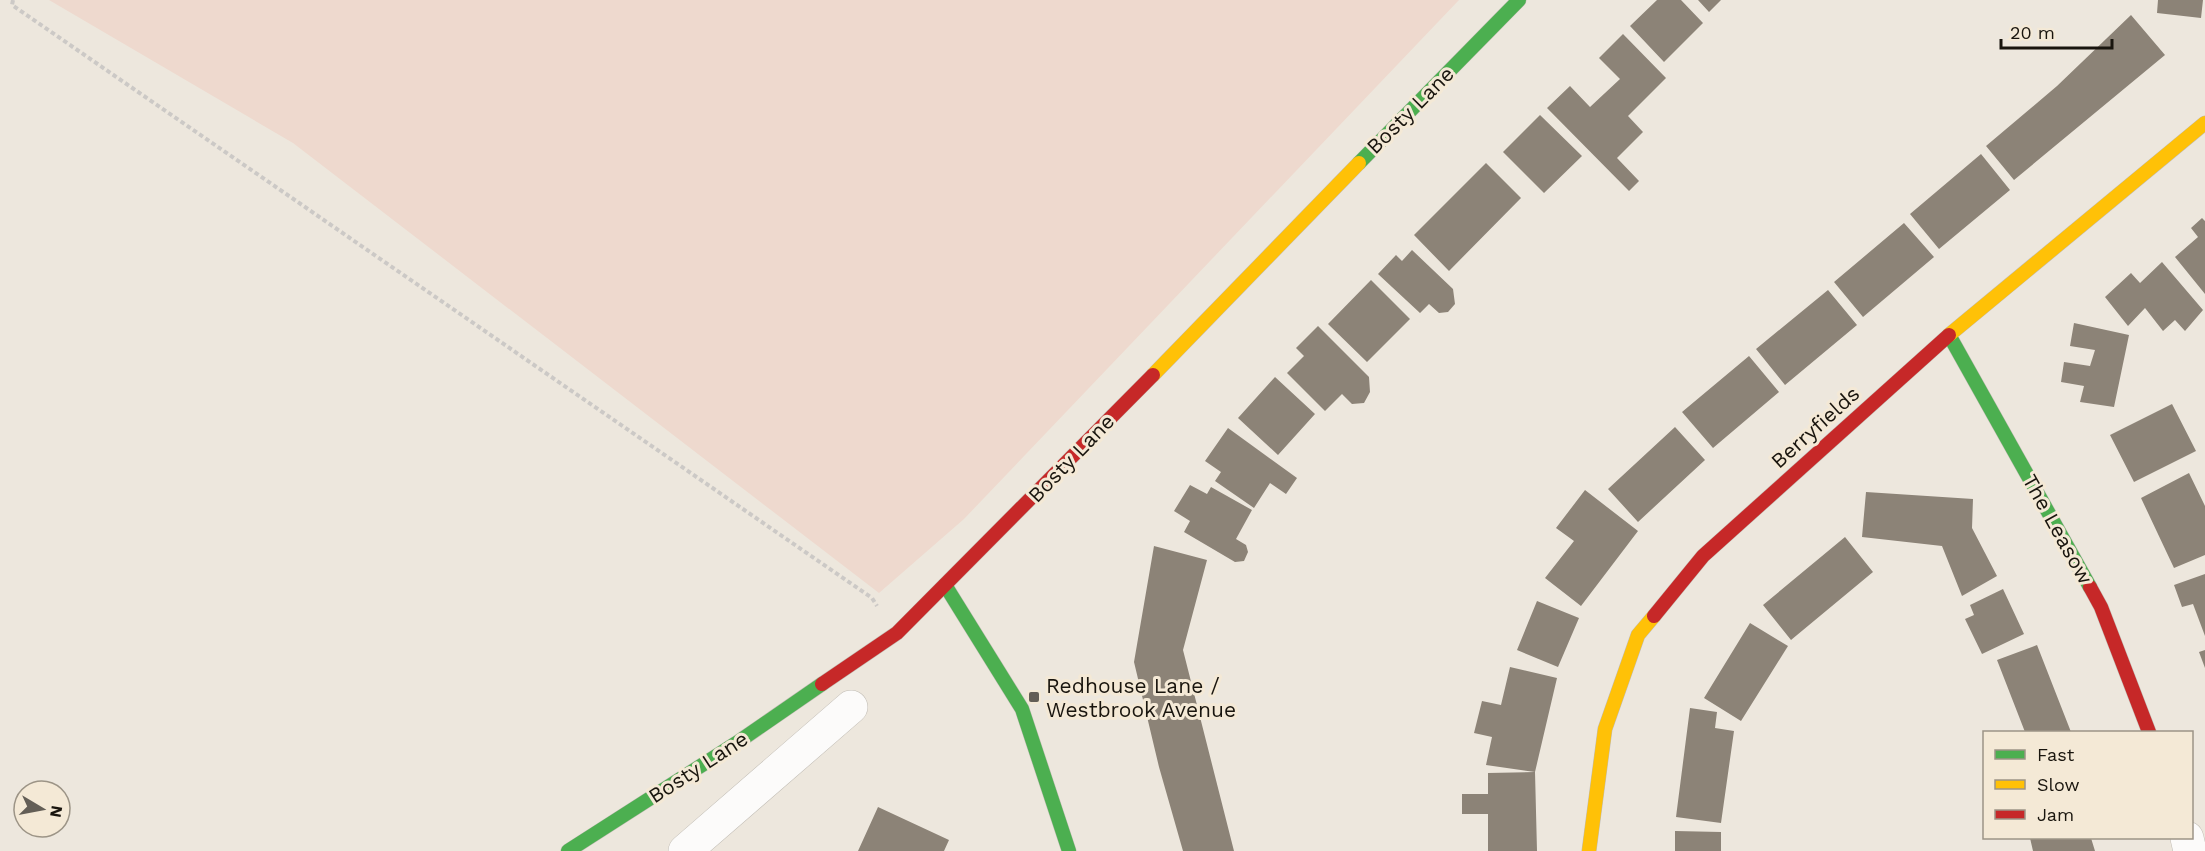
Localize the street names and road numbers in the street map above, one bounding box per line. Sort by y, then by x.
street label: Bosty Lane [1361,61,1459,159]
street label: Berryfields [1766,381,1864,473]
street label: Bosty Lane [1023,409,1119,507]
street label: The Leasow [2018,470,2098,588]
street label: Bosty Lane [644,726,752,808]

